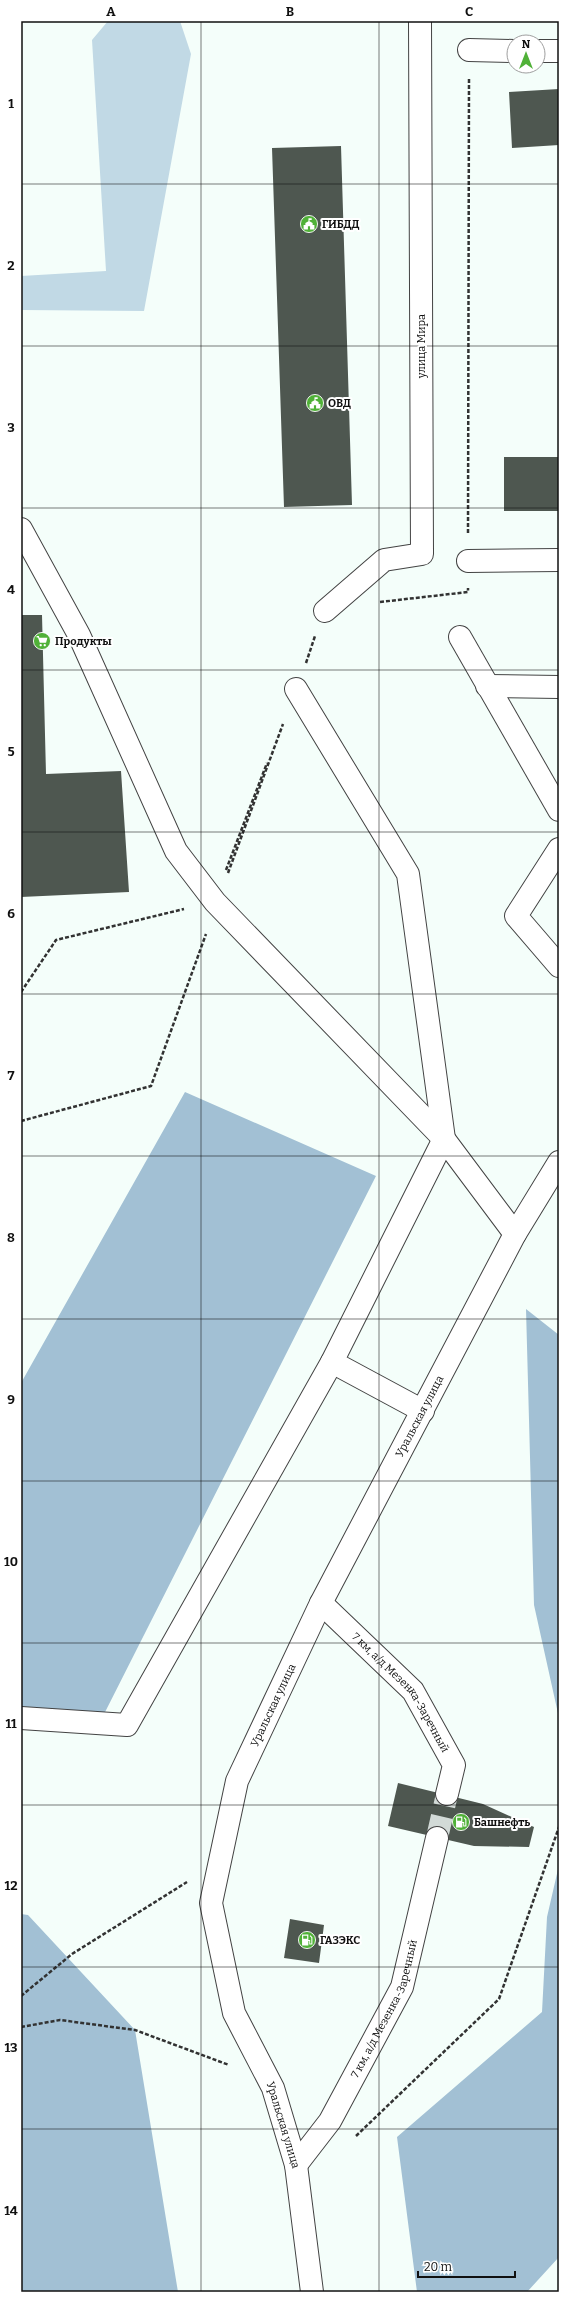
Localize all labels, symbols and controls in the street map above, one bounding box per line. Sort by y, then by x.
text: A [106,4,116,19]
text: B [286,4,294,19]
text: C [465,4,473,19]
north arrow [506,34,546,74]
text: N [522,38,531,51]
text: 1 [8,96,14,111]
public building icon: ГИБДД [299,214,319,234]
place label: ГИБДД [322,218,359,231]
text: 2 [7,258,15,273]
street label: улица Мира [415,314,428,379]
public building icon: ОВД [305,393,325,413]
place label: ОВД [328,397,351,410]
text: 3 [7,420,15,435]
text: 4 [7,582,15,597]
supermarket icon: Продукты [32,631,52,651]
place label: Продукты [55,635,112,648]
text: 5 [7,744,15,759]
text: 6 [7,906,15,921]
text: 7 [8,1068,15,1083]
text: 8 [7,1230,15,1245]
street label: Уральская улица [393,1373,446,1459]
text: 9 [7,1392,15,1407]
text: 10 [4,1554,18,1569]
street label: 7 км, а/д Мезенка-Заречный [350,1630,452,1754]
street label: Уральская улица [248,1661,298,1749]
text: 11 [5,1716,17,1731]
fuel station icon: Башнефть [451,1812,471,1832]
place label: Башнефть [474,1816,530,1829]
text: 12 [5,1878,17,1893]
fuel station icon: ГАЗЭКС [297,1930,317,1950]
place label: ГАЗЭКС [320,1934,360,1947]
street label: 7 км, а/д Мезенка-Заречный [348,1938,419,2080]
text: 13 [4,2040,18,2055]
street label: Уральская улица [264,2080,302,2170]
text: 14 [4,2203,18,2218]
scale bar [418,2253,515,2279]
text: 20 m [424,2260,453,2274]

